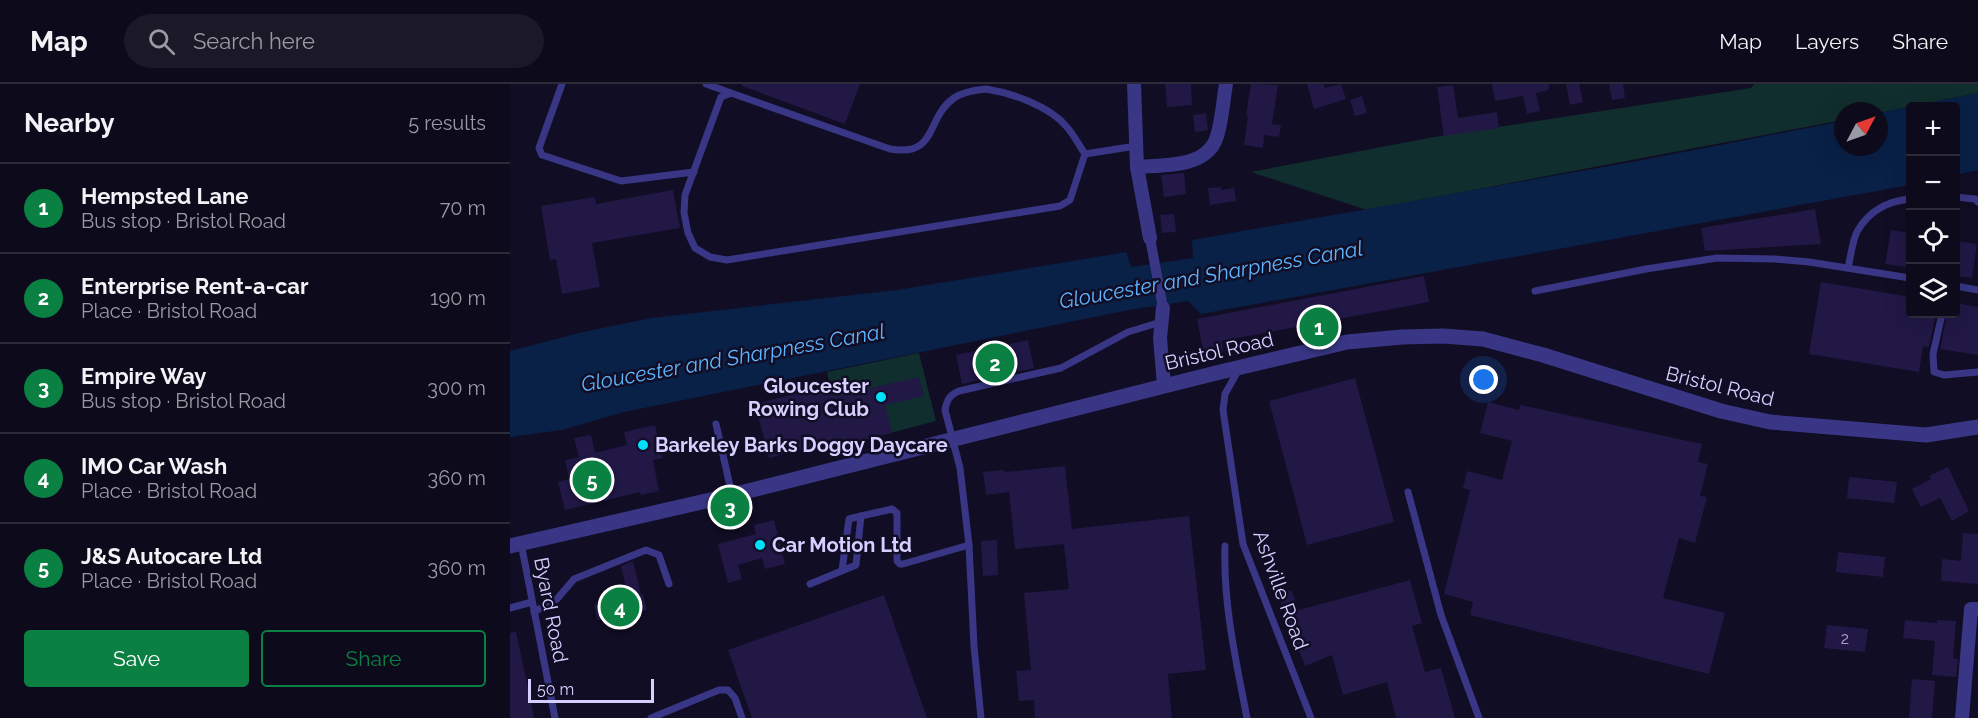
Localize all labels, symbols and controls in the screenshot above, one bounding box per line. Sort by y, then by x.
search box [124,14,544,68]
text: Map [30,25,88,58]
icon: search [145,25,178,58]
text: Search here [193,28,315,54]
text: Map [1719,29,1762,54]
text: Layers [1795,29,1859,54]
text: Share [1892,29,1948,54]
north arrow [1834,102,1888,156]
map controls [1906,102,1960,318]
button: + [1906,102,1960,156]
text: Nearby [24,108,114,138]
text: 5 results [408,111,486,135]
button: − [1906,156,1960,210]
text: Hempsted Lane [81,183,249,209]
text: 1 [39,196,48,220]
text: 70 m [440,196,486,220]
text: Bus stop · Bristol Road [81,209,286,233]
button: locate [1906,210,1960,264]
water label: Gloucester and Sharpness Canal [1057,235,1365,314]
button: layers [1906,264,1960,318]
text: Enterprise Rent-a-car [81,273,308,299]
text: 2 [38,286,49,310]
text: 190 m [430,286,486,310]
text: Place · Bristol Road [81,299,257,323]
pin: 1 [1300,304,1338,350]
water label: Gloucester and Sharpness Canal [579,318,887,397]
street label: Bristol Road [1162,327,1276,375]
pin: 2 [976,340,1014,386]
street label: Bristol Road [1663,361,1777,411]
text: Empire Way [81,363,206,389]
your location [1469,365,1498,394]
place label: Gloucester Rowing Club [748,374,869,421]
text: 3 [38,376,49,400]
text: 300 m [427,376,486,400]
text: Bus stop · Bristol Road [81,389,286,413]
marker: Gloucester Rowing Club [874,390,888,404]
place label: Barkeley Barks Doggy Daycare [655,433,948,457]
marker: Barkeley Barks Doggy Daycare [636,438,650,452]
text: IMO Car Wash [81,453,227,479]
pin: 5 [572,458,611,502]
text: 4 [38,466,49,490]
text: 360 m [428,466,486,490]
text: Place · Bristol Road [81,479,257,503]
pin: 3 [710,484,750,530]
street label: Ashville Road [1248,527,1314,653]
place label: Car Motion Ltd [772,533,912,557]
marker: Car Motion Ltd [753,538,767,552]
text: J&S Autocare Ltd [81,543,262,569]
street label: Byard Road [529,555,573,665]
text: 5 [38,556,49,580]
text: 360 m [428,556,486,580]
text: Place · Bristol Road [81,569,257,593]
pin: 4 [600,584,640,630]
house number: 2 [1841,629,1849,648]
button: Save [24,630,249,687]
button: Share [261,630,486,687]
scale bar [528,676,654,704]
text: 50 m [537,680,574,699]

